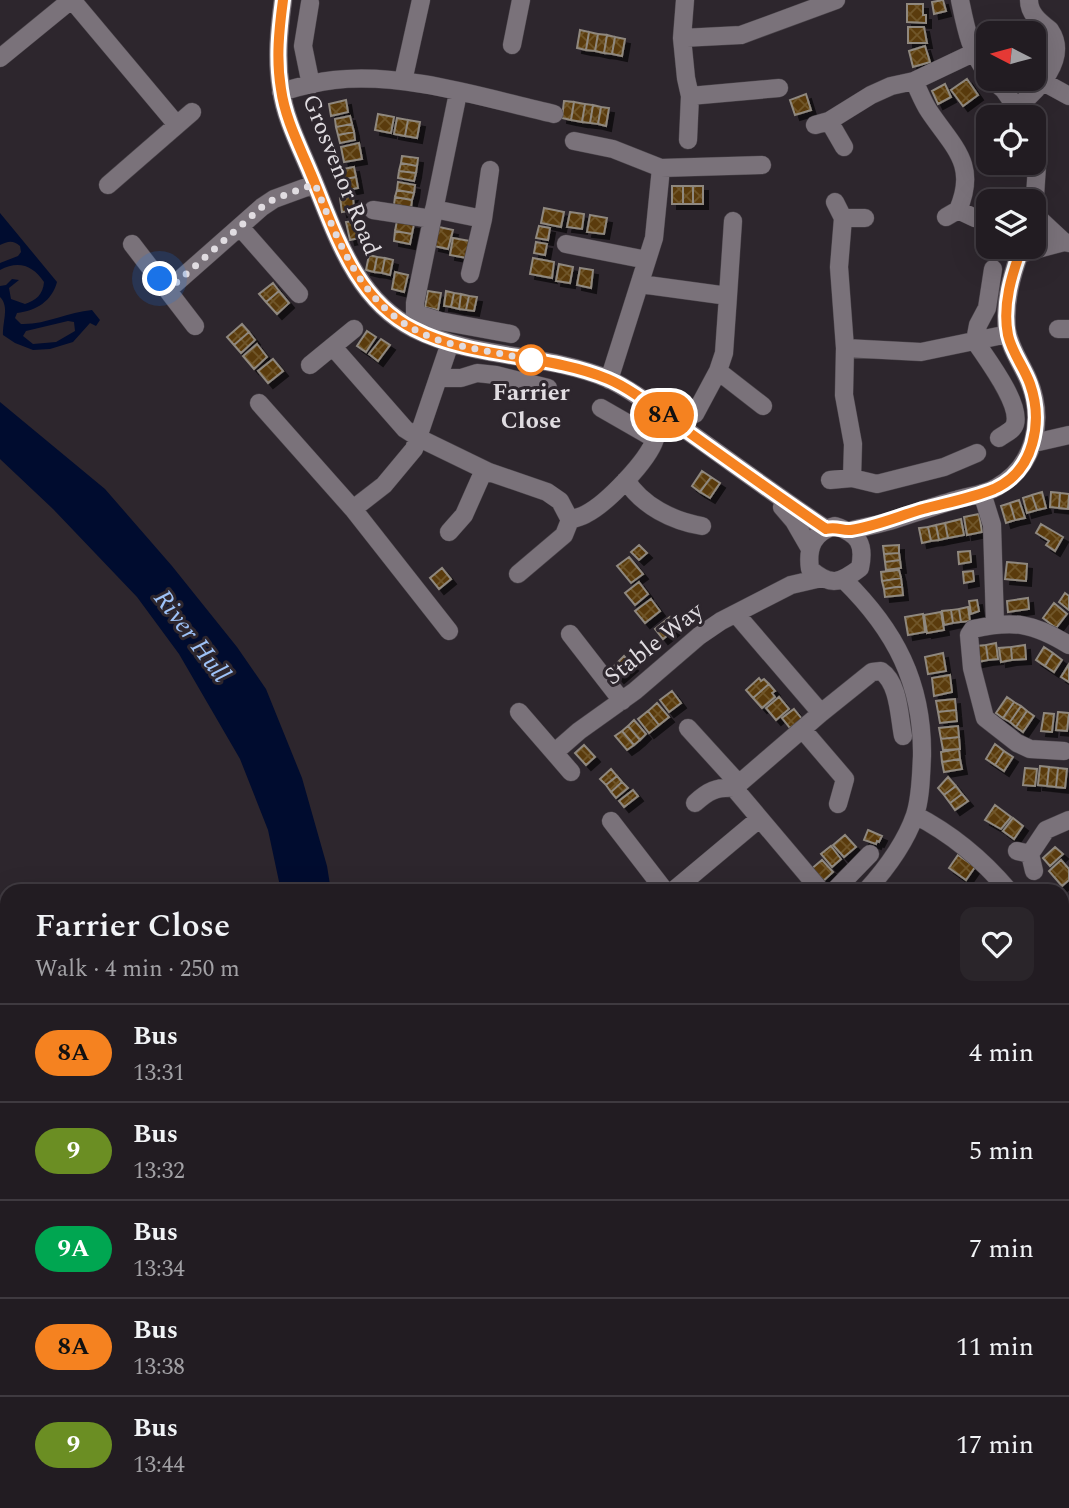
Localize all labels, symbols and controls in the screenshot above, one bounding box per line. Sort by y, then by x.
north arrow [976,21,1046,91]
map controls [976,21,1046,259]
street label: Grosvenor Road [292,89,390,261]
button: locate [976,105,1046,175]
button: layers [976,189,1046,259]
your location [142,261,177,296]
marker: Farrier Close [516,345,546,375]
place label: Farrier Close [492,375,571,439]
line badge: 8A [632,392,696,438]
text: 8A [648,397,680,433]
water label: River Hull [143,581,241,691]
street label: Stable Way [597,593,713,694]
text: Farrier Close [35,901,230,951]
button: heart [960,907,1034,981]
text: Walk · 4 min · 250 m [35,952,240,987]
text: Bus [133,1016,178,1056]
text: 4 min [969,1033,1034,1073]
text: 8A [57,1035,90,1071]
text: 13:31 [133,1056,185,1091]
text: Bus [133,1114,178,1154]
text: 5 min [969,1131,1034,1171]
text: 9 [67,1133,80,1169]
text: 13:32 [133,1154,185,1189]
text: Bus [133,1212,178,1252]
text: 7 min [969,1229,1034,1269]
text: 9A [57,1231,90,1267]
text: 13:34 [133,1252,185,1287]
text: Bus [133,1310,178,1350]
text: 11 min [956,1327,1034,1367]
text: 8A [57,1329,90,1365]
text: 13:38 [133,1350,185,1385]
text: Bus [133,1408,178,1448]
text: 17 min [956,1425,1034,1465]
text: 9 [67,1427,80,1463]
text: 13:44 [133,1448,185,1483]

